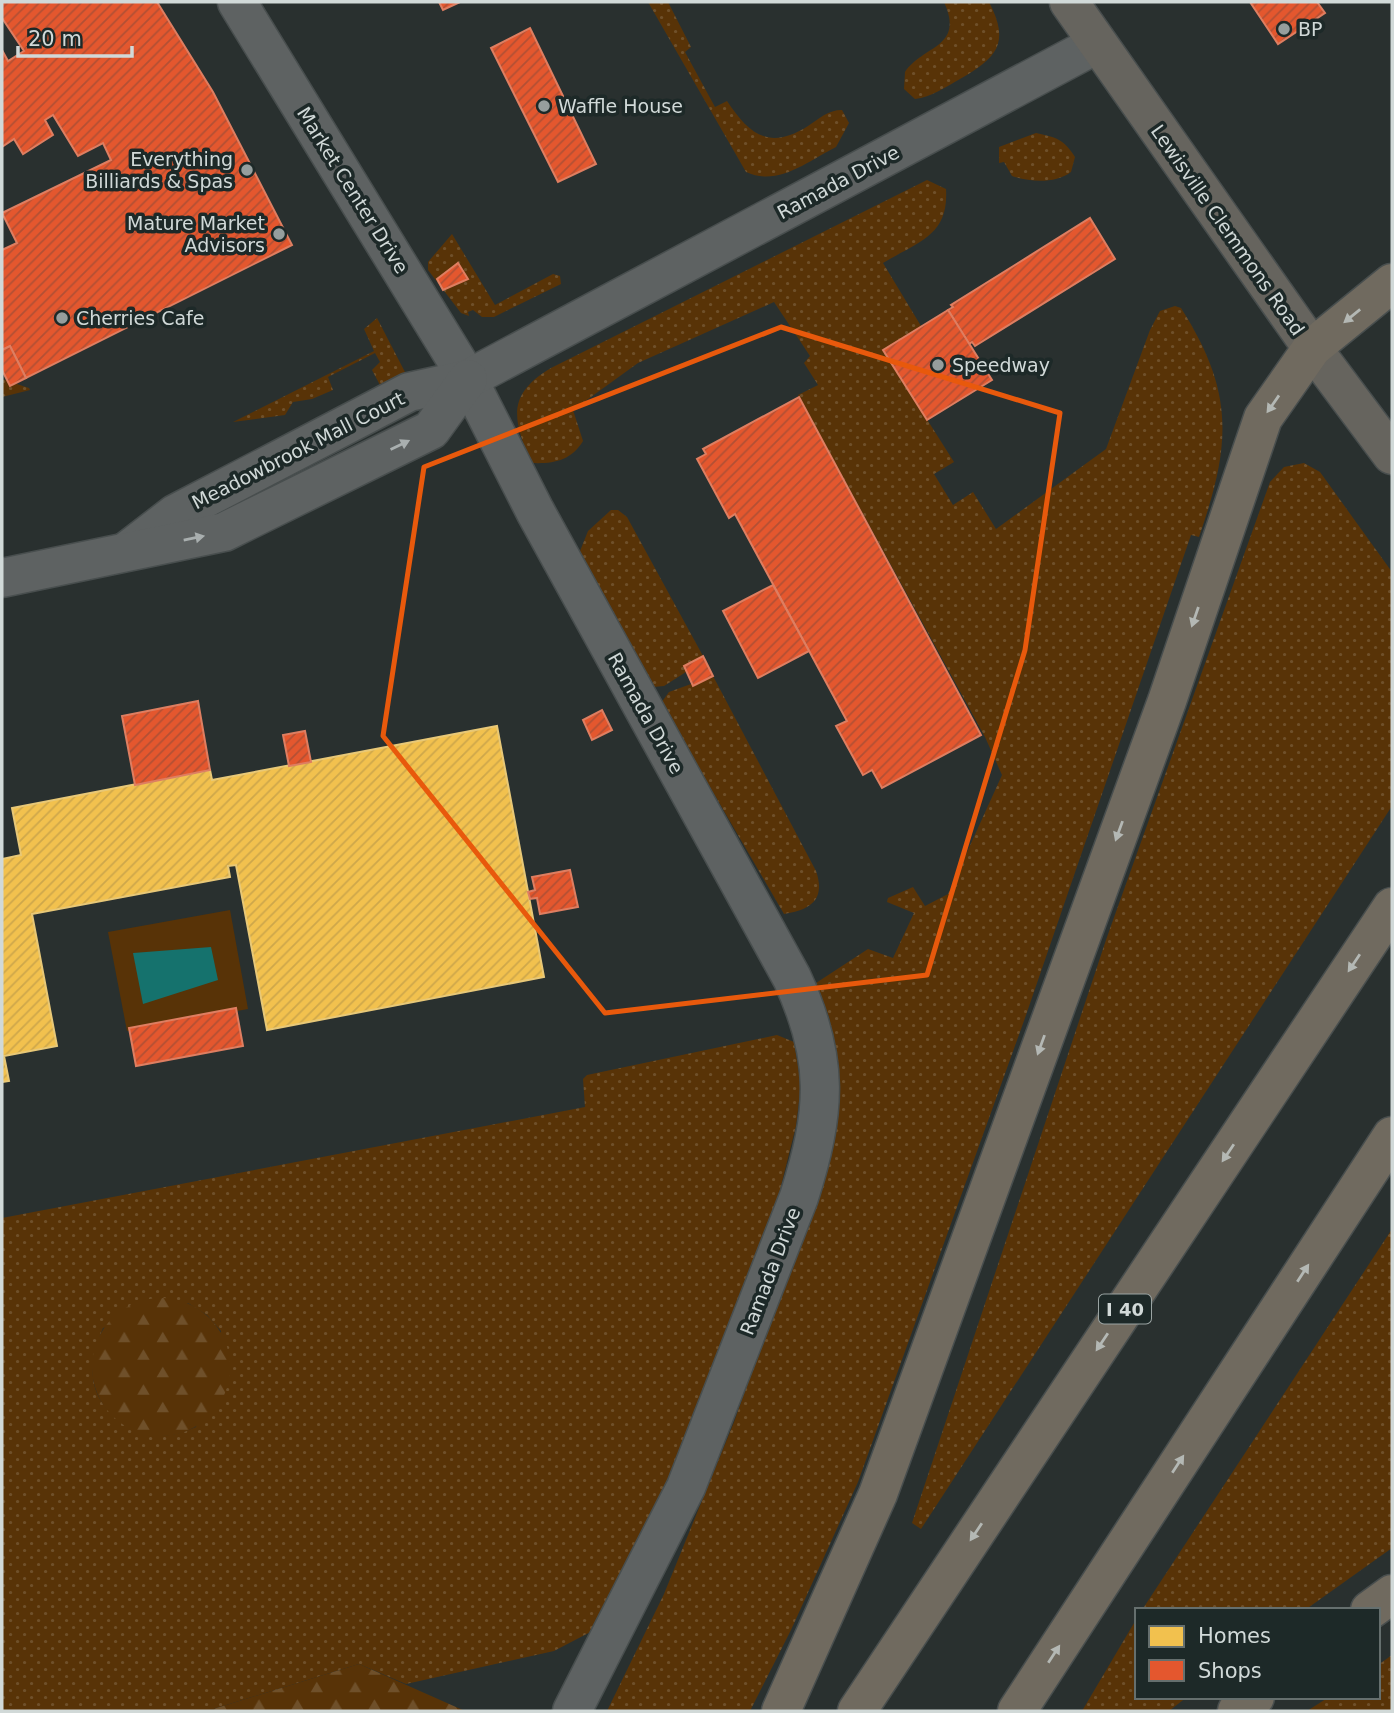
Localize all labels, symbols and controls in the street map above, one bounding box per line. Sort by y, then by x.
scale bar [18,14,131,58]
place label: BP [1298,18,1323,40]
marker: BP [1276,21,1292,37]
text: 20 m [28,27,82,51]
place label: Waffle House [558,95,683,117]
marker: Waffle House [536,98,552,114]
street label: Market Center Drive [293,103,413,277]
street label: Lewisville Clemmons Road [1147,120,1309,340]
street label: Ramada Drive [773,141,903,223]
place label: Everything Billiards & Spas [85,148,233,192]
marker: Everything Billiards & Spas [239,162,255,178]
place label: Mature Market Advisors [127,212,265,256]
marker: Mature Market Advisors [271,226,287,242]
place label: Cherries Cafe [76,307,204,329]
one-way arrow [1344,308,1362,323]
marker: Cherries Cafe [54,310,70,326]
place label: Speedway [952,354,1050,376]
marker: Speedway [930,357,946,373]
street label: Meadowbrook Mall Court [188,387,408,513]
one-way arrow [1266,395,1280,413]
one-way arrow [390,439,410,450]
one-way arrow [183,532,205,543]
one-way arrow [1189,607,1200,628]
street label: Ramada Drive [604,649,688,777]
one-way arrow [1113,821,1124,842]
one-way arrow [1348,954,1361,973]
one-way arrow [1036,1035,1047,1056]
one-way arrow [1222,1143,1235,1163]
street label: Ramada Drive [736,1204,804,1338]
one-way arrow [1296,1263,1309,1283]
road number: I 40 [1099,1294,1151,1324]
one-way arrow [1096,1332,1109,1352]
one-way arrow [1172,1454,1185,1473]
one-way arrow [970,1522,983,1541]
legend [1135,1608,1380,1699]
text: Homes [1198,1624,1271,1648]
one-way arrow [1047,1645,1061,1663]
text: Shops [1198,1659,1262,1683]

